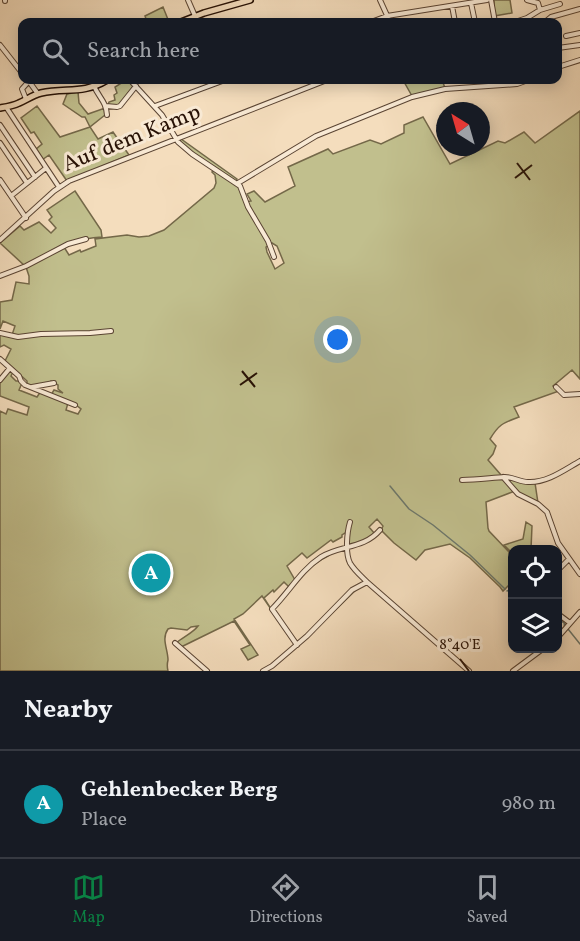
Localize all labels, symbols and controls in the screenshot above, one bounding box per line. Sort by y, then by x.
search box [18,18,562,84]
icon: search [39,35,72,68]
text: Search here [87,36,200,67]
street label: Auf dem Kamp [58,97,206,181]
north arrow [436,102,490,156]
your location [323,325,352,354]
map controls [508,545,562,653]
button: locate [508,545,562,599]
pin: A [132,550,170,596]
button: layers [508,599,562,653]
text: 8°40'E [439,635,481,656]
text: Nearby [24,692,113,728]
text: Gehlenbecker Berg [81,775,278,806]
text: A [36,790,51,818]
text: 980 m [502,790,556,818]
text: Place [81,806,127,834]
tab: Map [72,871,105,929]
tab: Directions [249,871,323,929]
tab: Saved [467,871,508,929]

